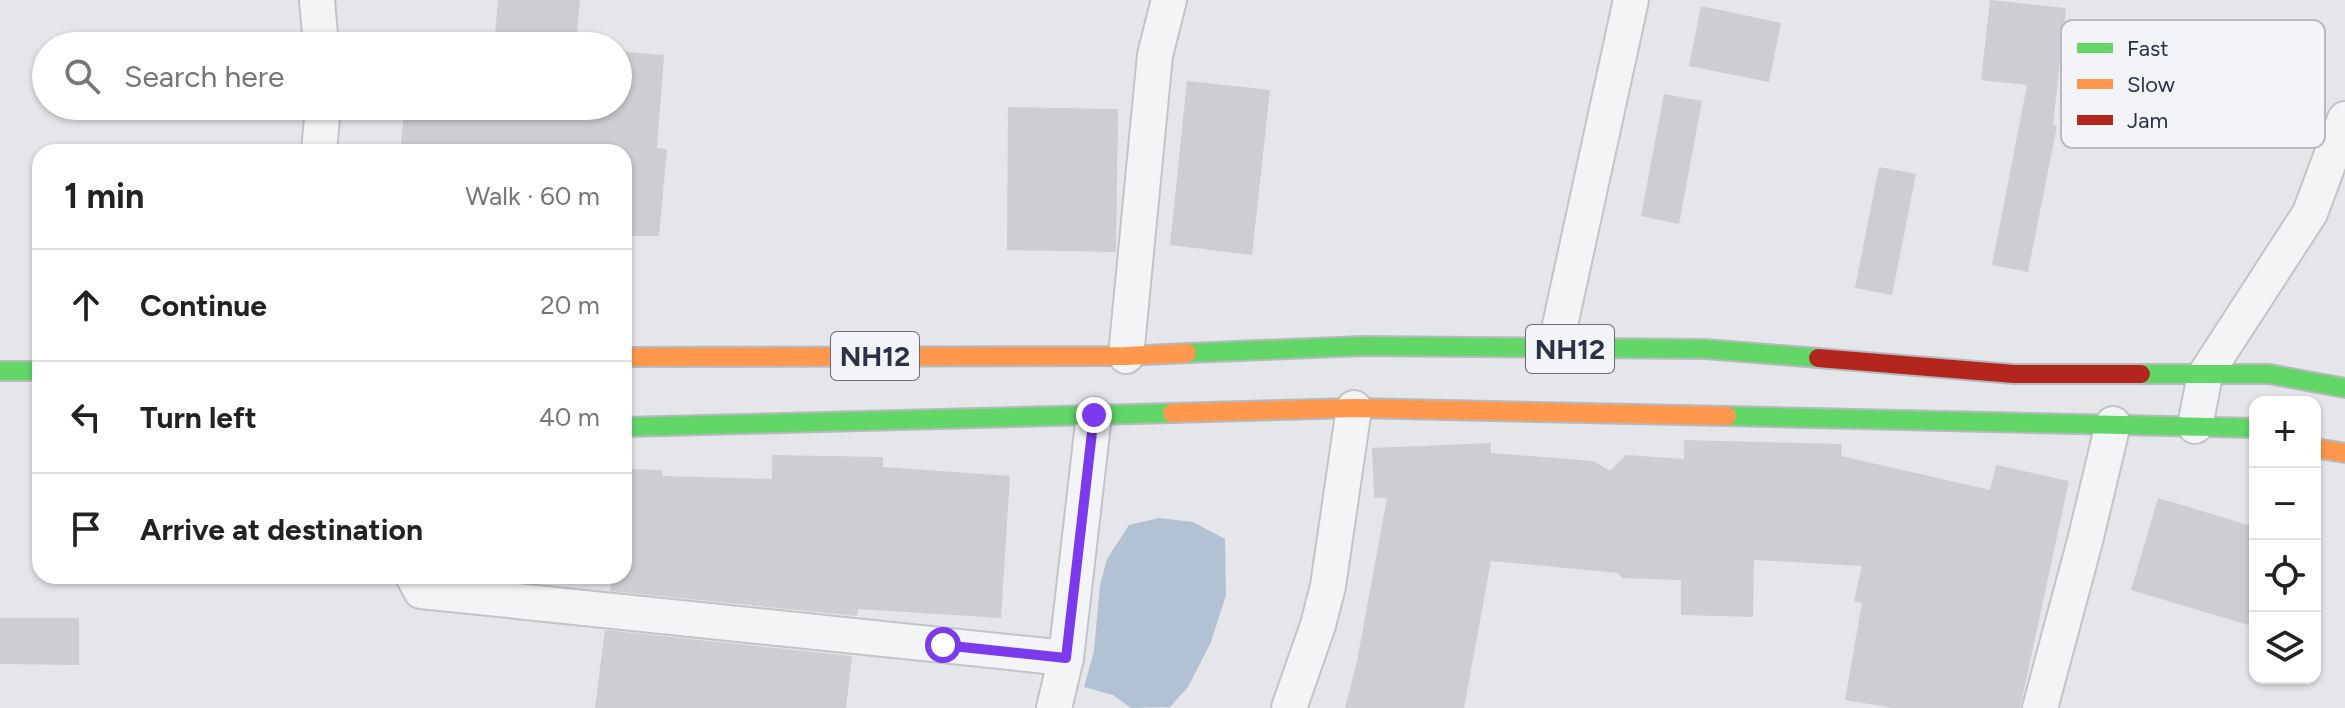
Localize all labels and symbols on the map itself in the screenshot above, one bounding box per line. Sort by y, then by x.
legend [2061,20,2325,148]
text: Fast [2127,35,2169,62]
text: Slow [2127,71,2176,98]
text: Jam [2127,107,2168,134]
road number: NH12 [1526,325,1614,373]
road number: NH12 [831,332,919,380]
route end [1076,397,1112,433]
route start [925,627,961,663]

